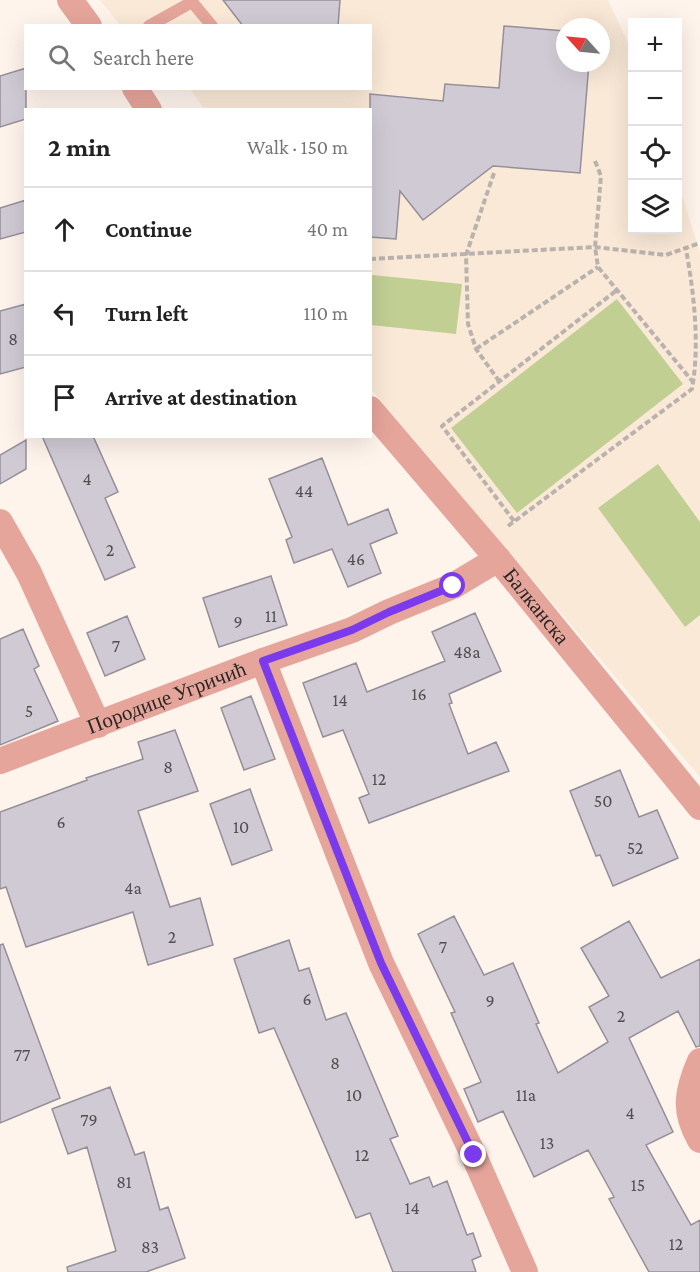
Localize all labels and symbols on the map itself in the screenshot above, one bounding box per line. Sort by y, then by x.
north arrow [556,18,610,72]
house number: 8 [8,329,18,349]
house number: 4 [82,469,92,489]
house number: 44 [295,481,313,501]
house number: 2 [106,540,114,560]
house number: 46 [347,549,365,569]
street label: Балканска [498,563,575,650]
route start [439,572,465,598]
house number: 11 [265,606,277,626]
house number: 9 [233,612,243,632]
house number: 7 [112,636,120,656]
house number: 48a [453,642,481,662]
street label: Породице Угричић [83,656,250,739]
house number: 16 [411,684,427,704]
house number: 14 [332,690,348,710]
house number: 5 [25,701,33,721]
house number: 8 [163,757,173,777]
house number: 12 [372,769,386,789]
house number: 50 [594,791,612,811]
house number: 6 [56,812,66,832]
house number: 10 [233,817,249,837]
house number: 52 [627,838,643,858]
house number: 4a [124,878,142,898]
house number: 2 [168,927,176,947]
house number: 7 [439,937,447,957]
house number: 6 [302,989,312,1009]
house number: 9 [485,991,495,1011]
house number: 2 [617,1006,625,1026]
house number: 77 [14,1045,30,1065]
house number: 8 [330,1053,340,1073]
house number: 10 [346,1085,362,1105]
house number: 11a [516,1085,536,1105]
house number: 4 [625,1103,635,1123]
house number: 79 [80,1110,98,1130]
house number: 13 [540,1133,554,1153]
route end [460,1141,486,1167]
house number: 12 [355,1145,369,1165]
house number: 81 [116,1172,132,1192]
house number: 15 [631,1175,645,1195]
house number: 14 [404,1198,420,1218]
house number: 12 [669,1234,683,1254]
house number: 83 [141,1237,159,1257]

